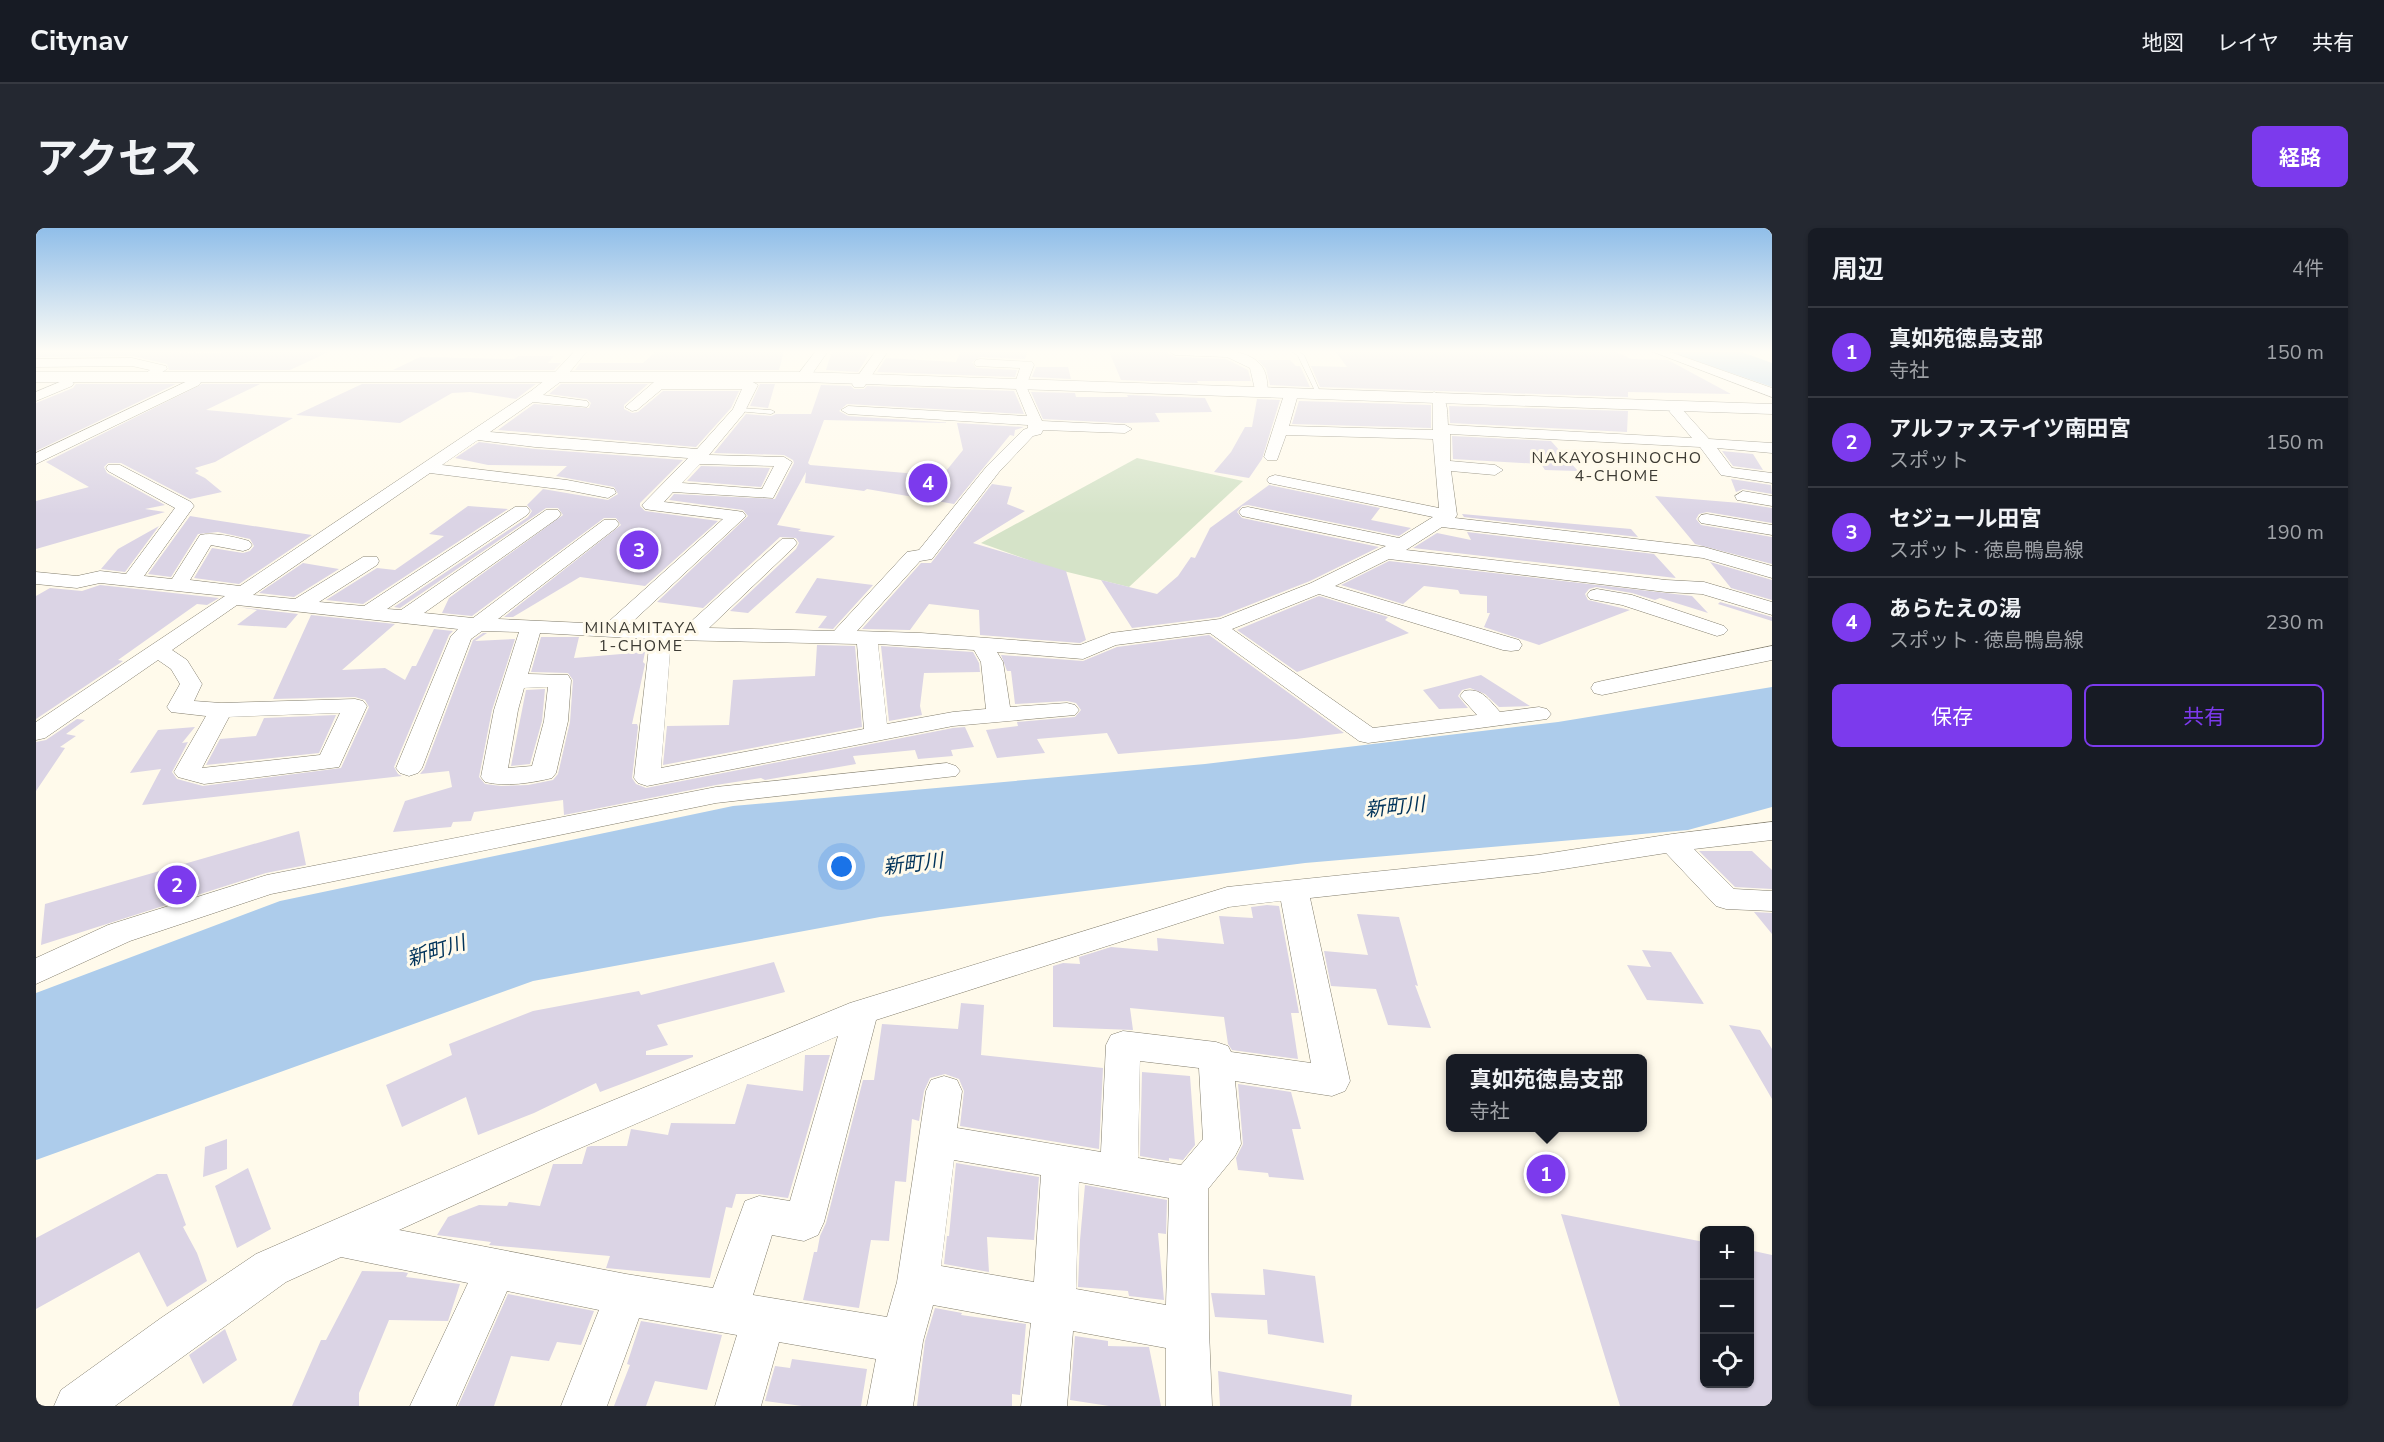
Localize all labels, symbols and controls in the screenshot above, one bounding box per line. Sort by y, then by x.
text: Citynav [30,22,128,60]
text: 地図 [2142,29,2184,57]
text: レイヤ [2217,29,2279,57]
text: 共有 [2312,29,2354,57]
button: 経路 [2252,126,2348,187]
text: アクセス [36,131,202,188]
text: 周辺 [1832,252,1884,287]
text: 4件 [2292,255,2324,282]
text: 真如苑徳島支部 [1889,324,2043,354]
text: 1 [1846,339,1858,366]
text: 150 m [2266,339,2324,366]
text: 寺社 [1889,357,1929,384]
text: アルファステイツ南田宮 [1889,414,2131,444]
text: 2 [1846,429,1858,456]
text: 150 m [2266,429,2324,456]
district label: NAKAYOSHINOCHO 4-CHOME [1531,447,1703,487]
text: スポット [1889,447,1969,474]
pin: 4 [908,460,948,506]
text: セジュール田宮 [1889,504,2041,534]
text: 3 [1846,519,1858,546]
text: 190 m [2266,519,2324,546]
pin: 3 [620,528,658,572]
text: スポット · 徳島鴨島線 [1889,537,2084,564]
text: あらたえの湯 [1889,594,2021,624]
text: 4 [1846,609,1858,636]
text: 230 m [2266,609,2324,636]
district label: MINAMITAYA 1-CHOME [584,617,698,657]
text: スポット · 徳島鴨島線 [1889,627,2084,654]
button: 保存 [1832,684,2072,747]
button: 共有 [2084,684,2324,747]
water label: 新町川 [1364,790,1428,824]
water label: 新町川 [882,847,946,881]
your location [827,852,856,881]
pin: 2 [158,862,196,908]
water label: 新町川 [403,929,471,973]
popup [1446,1054,1647,1132]
text: 真如苑徳島支部 [1469,1065,1624,1095]
text: 寺社 [1469,1098,1509,1125]
pin: 1 [1526,1152,1566,1196]
map controls [1700,1226,1754,1388]
button: + [1700,1226,1754,1280]
button: − [1700,1280,1754,1334]
button: locate [1700,1334,1754,1388]

